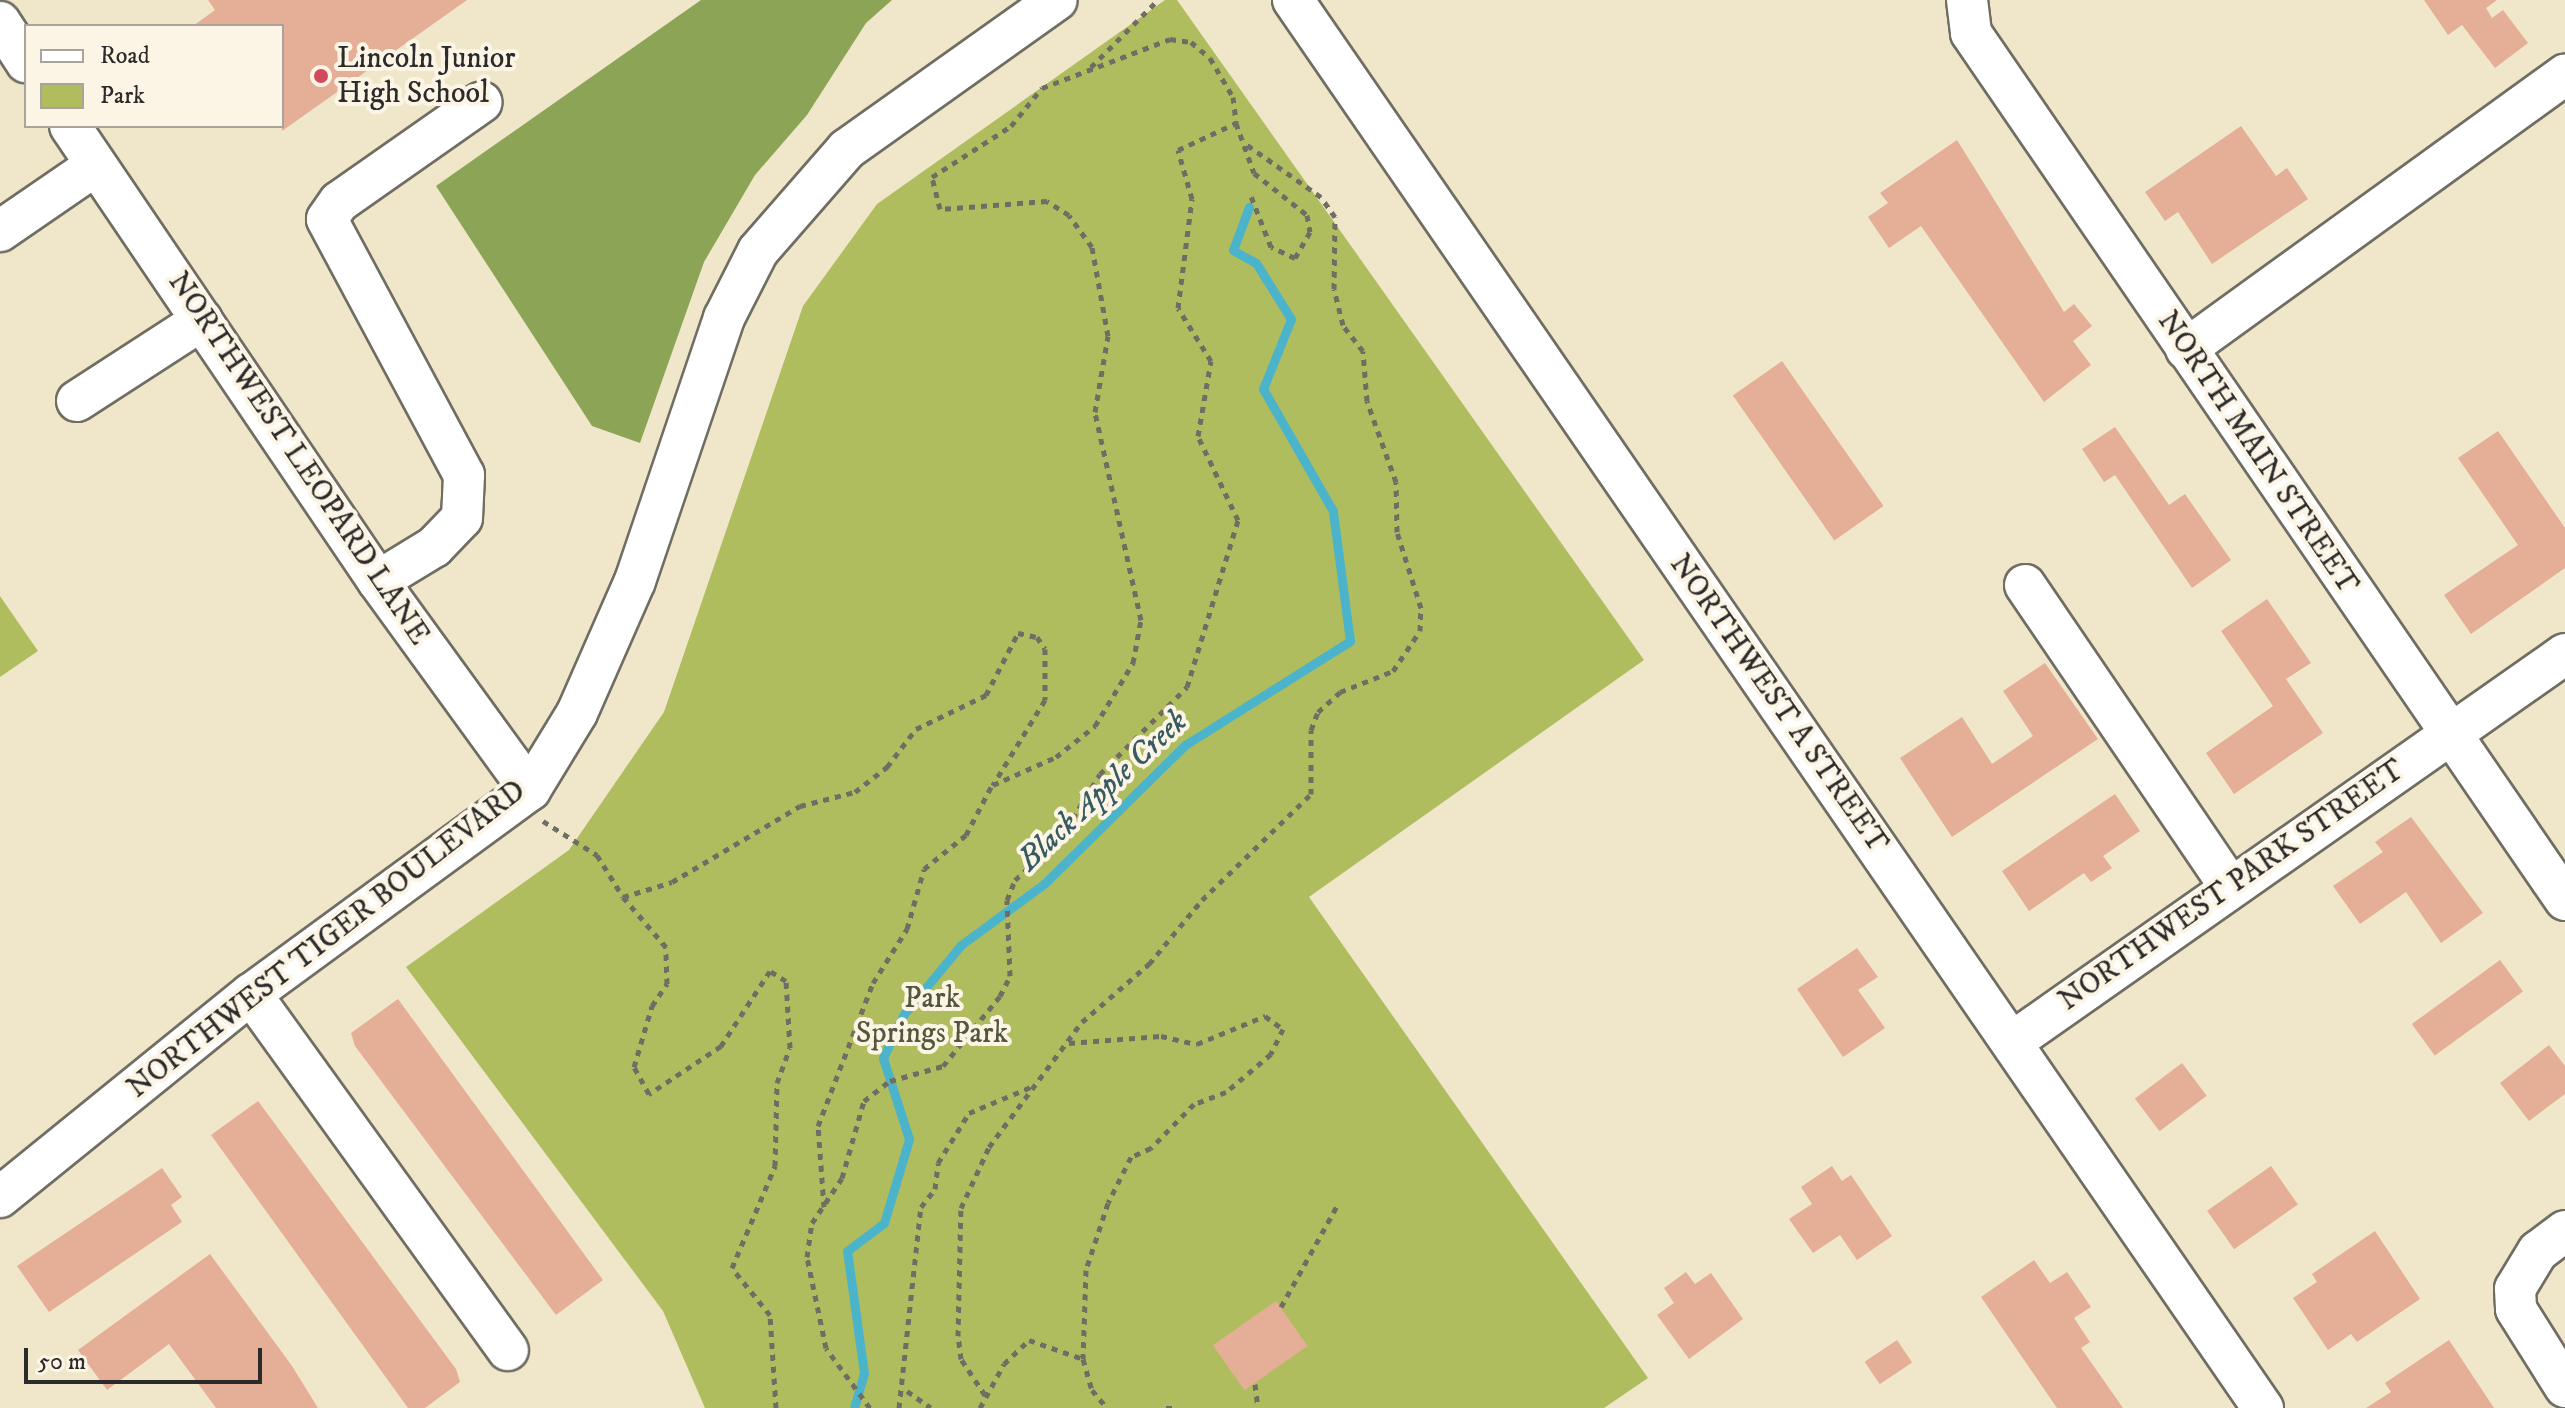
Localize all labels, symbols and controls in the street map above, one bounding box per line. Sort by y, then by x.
legend [24,24,284,128]
text: Road [100,41,150,71]
place label: Lincoln Junior High School [337,41,515,112]
marker: Lincoln Junior High School [312,67,330,85]
text: Park [100,81,145,111]
street label: NORTHWEST LEOPARD LANE [159,266,437,652]
street label: NORTH MAIN STREET [2149,305,2365,601]
street label: NORTHWEST A STREET [1661,548,1895,860]
water label: Black Apple Creek [1010,703,1196,879]
street label: NORTHWEST PARK STREET [2052,753,2412,1019]
street label: NORTHWEST TIGER BOULEVARD [121,773,533,1107]
park label: Park Springs Park [856,981,1008,1052]
scale bar [28,1332,266,1382]
text: 50 m [38,1347,86,1377]

